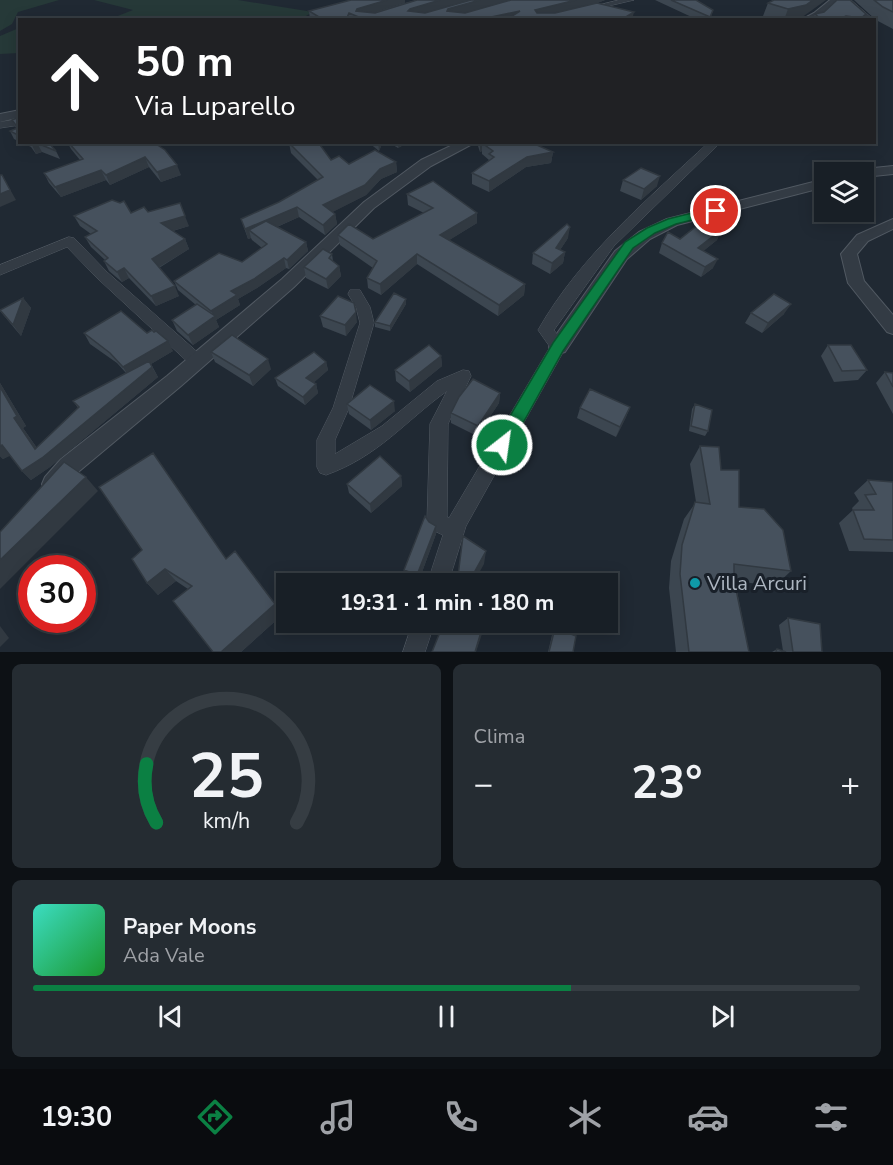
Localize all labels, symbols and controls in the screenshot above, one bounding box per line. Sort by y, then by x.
text: 50 m [135,34,234,91]
icon: ahead [36,42,114,120]
text: Via Luparello [135,88,295,125]
map controls [814,162,874,222]
button: layers [814,162,874,222]
pin [690,185,741,236]
icon: arrive [699,194,732,227]
position arrow [470,413,534,477]
speed limit sign: 30 [18,555,96,633]
place label: Villa Arcuri [706,570,807,597]
marker: Villa Arcuri [688,576,702,590]
text: 19:31 · 1 min · 180 m [340,588,554,618]
text: Clima [474,723,525,750]
text: 25 [189,734,264,819]
text: 23° [631,753,702,814]
text: − [474,762,493,807]
text: + [840,762,860,807]
text: km/h [203,806,250,836]
text: Paper Moons [123,912,257,942]
text: Ada Vale [123,942,205,969]
icon: previous [154,1000,187,1033]
icon: pause [430,1000,463,1033]
icon: next [706,1000,739,1033]
icon: directions [194,1096,236,1138]
icon: music [317,1096,359,1138]
icon: phone [440,1096,482,1138]
icon: climate [564,1096,606,1138]
icon: car [687,1096,729,1138]
icon: filters [810,1096,852,1138]
text: 19:30 [41,1099,112,1136]

